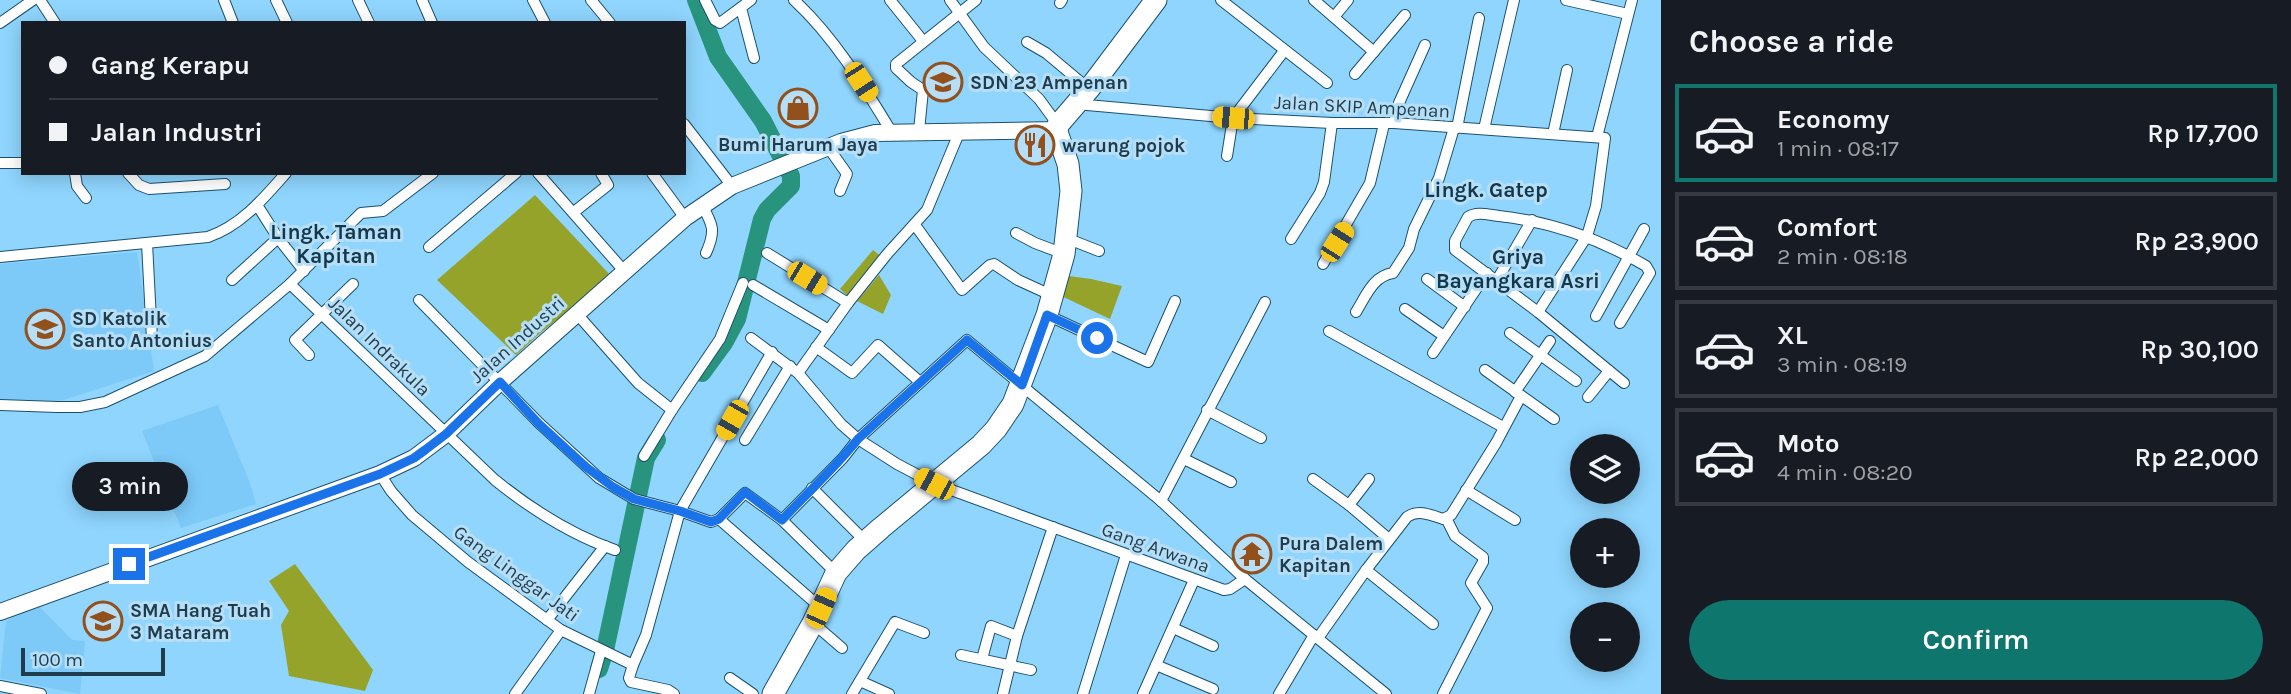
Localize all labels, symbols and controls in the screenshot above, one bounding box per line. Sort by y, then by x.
text: Choose a ride [1689,23,1894,60]
text: Gang Kerapu [91,50,250,81]
car [841,59,882,105]
school or university icon: SDN 23 Ampenan [922,61,964,103]
place label: SDN 23 Ampenan [970,72,1128,94]
shop icon: Bumi Harum Jaya [777,87,819,129]
street label: Jalan SKIP Ampenan [1273,91,1451,123]
icon: car [1693,102,1756,165]
text: Economy [1777,104,1889,135]
car [1212,106,1255,130]
text: Jalan Industri [91,117,263,148]
text: Rp 17,700 [2147,118,2259,149]
restaurant icon: warung pojok [1014,124,1056,166]
place label: Bumi Harum Jaya [718,134,878,156]
place label: warung pojok [1062,135,1185,157]
text: 1 min · 08:17 [1777,135,1899,162]
district label: Lingk. Gatep [1424,178,1548,202]
icon: car [1693,210,1756,273]
text: Comfort [1777,212,1878,243]
car [1317,219,1358,265]
district label: Lingk. Taman Kapitan [270,220,402,268]
text: Rp 23,900 [2135,226,2259,257]
text: 2 min · 08:18 [1777,243,1908,270]
district label: Griya Bayangkara Asri [1436,245,1600,293]
car [784,258,831,298]
street label: Jalan Industri [466,292,569,388]
street label: Jalan Indrakula [324,293,435,401]
school or university icon: SD Katolik Santo Antonius [24,308,66,350]
place label: SD Katolik Santo Antonius [72,308,212,352]
icon: car [1693,318,1756,381]
text: XL [1777,320,1808,351]
route start [1081,322,1113,354]
text: Rp 30,100 [2141,334,2259,365]
text: 3 min · 08:19 [1777,351,1907,378]
car [713,397,752,443]
icon: car [1693,426,1756,489]
text: Moto [1777,428,1839,459]
map controls [1570,434,1640,672]
button: layers [1570,434,1640,504]
text: Rp 22,000 [2134,442,2259,473]
text: 4 min · 08:20 [1777,459,1913,486]
callout: 3 min [71,462,187,512]
car [911,465,958,503]
text: 3 min [98,473,162,500]
street label: Gang Arwana [1099,518,1213,578]
button: + [1570,518,1640,588]
street label: Gang Linggar Jati [449,521,583,627]
temple icon: Pura Dalem Kapitan [1231,533,1273,575]
place label: Pura Dalem Kapitan [1279,533,1383,577]
route end [113,548,145,580]
car [803,585,840,631]
school or university icon: SMA Hang Tuah 3 Mataram [82,600,124,642]
place label: SMA Hang Tuah 3 Mataram [130,600,271,644]
button: Confirm [1689,600,2263,680]
button: − [1570,602,1640,672]
scale bar [21,645,164,677]
text: 100 m [32,649,83,671]

